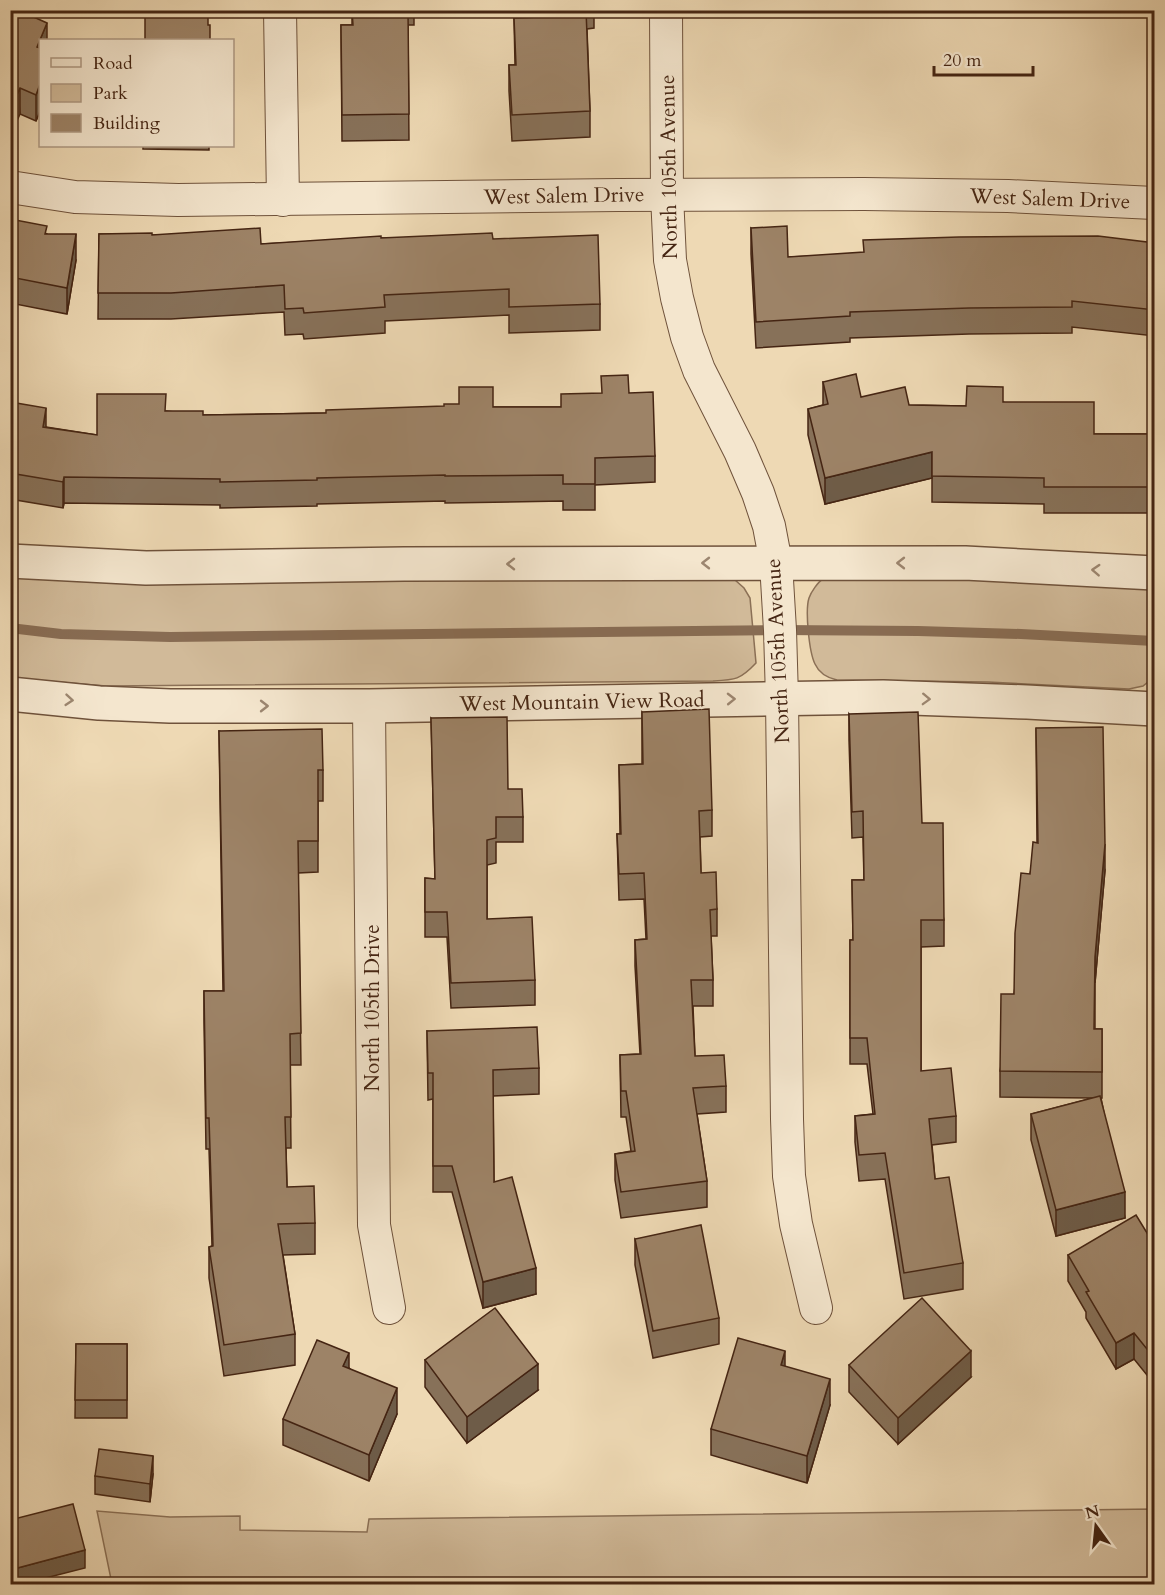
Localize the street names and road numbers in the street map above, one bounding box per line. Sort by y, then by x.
street label: North 105th Avenue [653,74,685,260]
street label: West Salem Drive [482,180,645,212]
street label: West Salem Drive [968,182,1131,216]
street label: North 105th Avenue [759,558,797,744]
street label: West Mountain View Road [458,685,705,719]
street label: North 105th Drive [358,924,387,1092]

